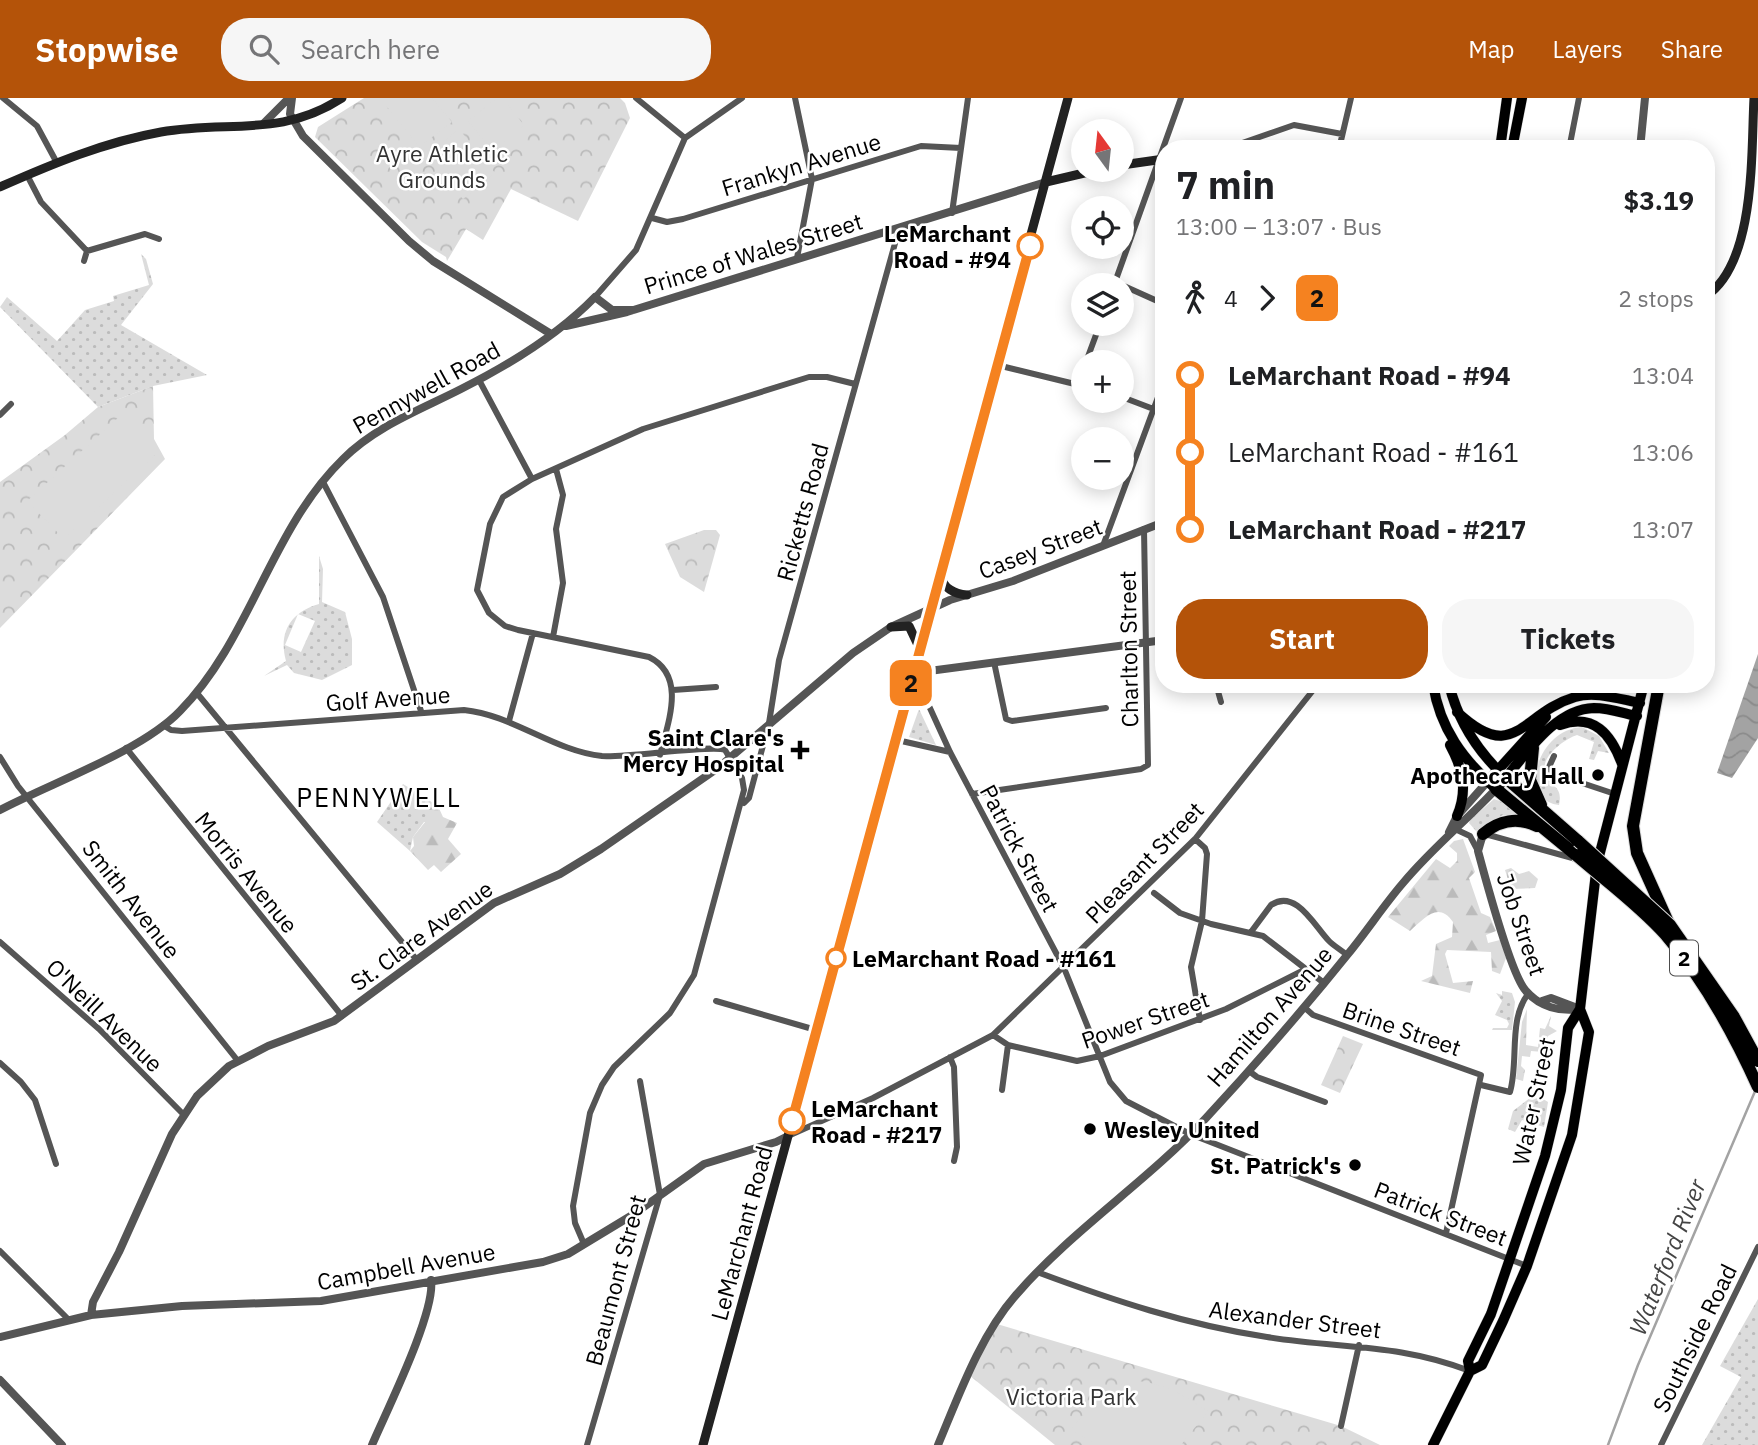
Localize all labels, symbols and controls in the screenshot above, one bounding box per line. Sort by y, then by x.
search box [221,18,711,81]
text: Stopwise [35,28,179,71]
icon: search [245,30,283,68]
text: Search here [301,32,440,66]
text: Map [1468,33,1515,65]
text: Layers [1553,33,1623,65]
text: Share [1661,33,1723,65]
north arrow [1071,119,1134,182]
map controls [1071,119,1134,490]
street label: Frankyn Avenue [718,126,884,202]
park label: Ayre Athletic Grounds [376,138,508,194]
text: 7 min [1176,160,1275,209]
text: $3.19 [1624,183,1694,217]
button: locate [1071,196,1134,259]
street label: Prince of Wales Street [640,205,866,301]
text: 13:00 – 13:07 · Bus [1176,211,1382,241]
place label: LeMarchant Road - #94 [884,218,1011,274]
marker: LeMarchant Road - #94 [1017,233,1043,259]
button: layers [1071,273,1134,336]
icon: walk [1176,279,1214,317]
icon: forward [1248,279,1286,317]
text: 2 [1310,282,1324,314]
text: 4 [1224,283,1238,313]
text: 2 stops [1618,283,1694,313]
street label: Pennywell Road [347,334,505,440]
button: + [1071,350,1134,413]
text: LeMarchant Road - #94 [1228,358,1511,392]
text: 13:04 [1632,360,1694,390]
button: − [1071,427,1134,490]
text: LeMarchant Road - #161 [1228,435,1519,469]
text: 13:06 [1632,437,1694,467]
street label: Ricketts Road [769,440,835,584]
street label: Casey Street [974,511,1106,585]
text: LeMarchant Road - #217 [1228,512,1526,546]
text: 13:07 [1632,514,1694,544]
street label: Charlton Street [1112,570,1144,728]
button: Start [1176,599,1428,679]
button: Tickets [1442,599,1694,679]
line badge: 2 [888,660,934,706]
text: 2 [904,667,918,699]
street label: Golf Avenue [325,679,451,717]
place label: Saint Clare's Mercy Hospital [623,722,784,778]
marker: Saint Clare's Mercy Hospital [790,740,810,760]
place label: Apothecary Hall [1410,760,1584,790]
marker: Apothecary Hall [1590,767,1606,783]
street label: Patrick Street [974,779,1066,917]
district label: PENNYWELL [296,780,462,814]
street label: Pleasant Street [1078,795,1210,929]
street label: Morris Avenue [189,805,305,939]
street label: Smith Avenue [76,834,188,964]
street label: Job Street [1490,869,1554,979]
street label: St. Clare Avenue [344,873,498,997]
street label: Hamilton Avenue [1200,939,1338,1093]
road number: 2 [1670,940,1698,976]
place label: LeMarchant Road - #161 [852,943,1116,973]
marker: LeMarchant Road - #161 [826,948,846,968]
street label: O'Neill Avenue [40,952,170,1078]
street label: Power Street [1077,983,1213,1055]
street label: Brine Street [1339,994,1465,1062]
street label: Water Street [1505,1034,1561,1168]
place label: LeMarchant Road - #217 [811,1093,942,1149]
marker: LeMarchant Road - #217 [779,1108,805,1134]
place label: Wesley United [1104,1114,1260,1144]
marker: Wesley United [1082,1121,1098,1137]
street label: LeMarchant Road [703,1142,779,1324]
place label: St. Patrick's [1210,1150,1341,1180]
marker: St. Patrick's [1347,1157,1363,1173]
water label: Waterford River [1621,1173,1713,1340]
street label: Patrick Street [1370,1174,1512,1252]
street label: Beaumont Street [578,1191,652,1369]
street label: Campbell Avenue [314,1236,498,1296]
street label: Southside Road [1645,1259,1743,1417]
street label: Alexander Street [1207,1294,1383,1344]
park label: Victoria Park [1006,1381,1136,1411]

